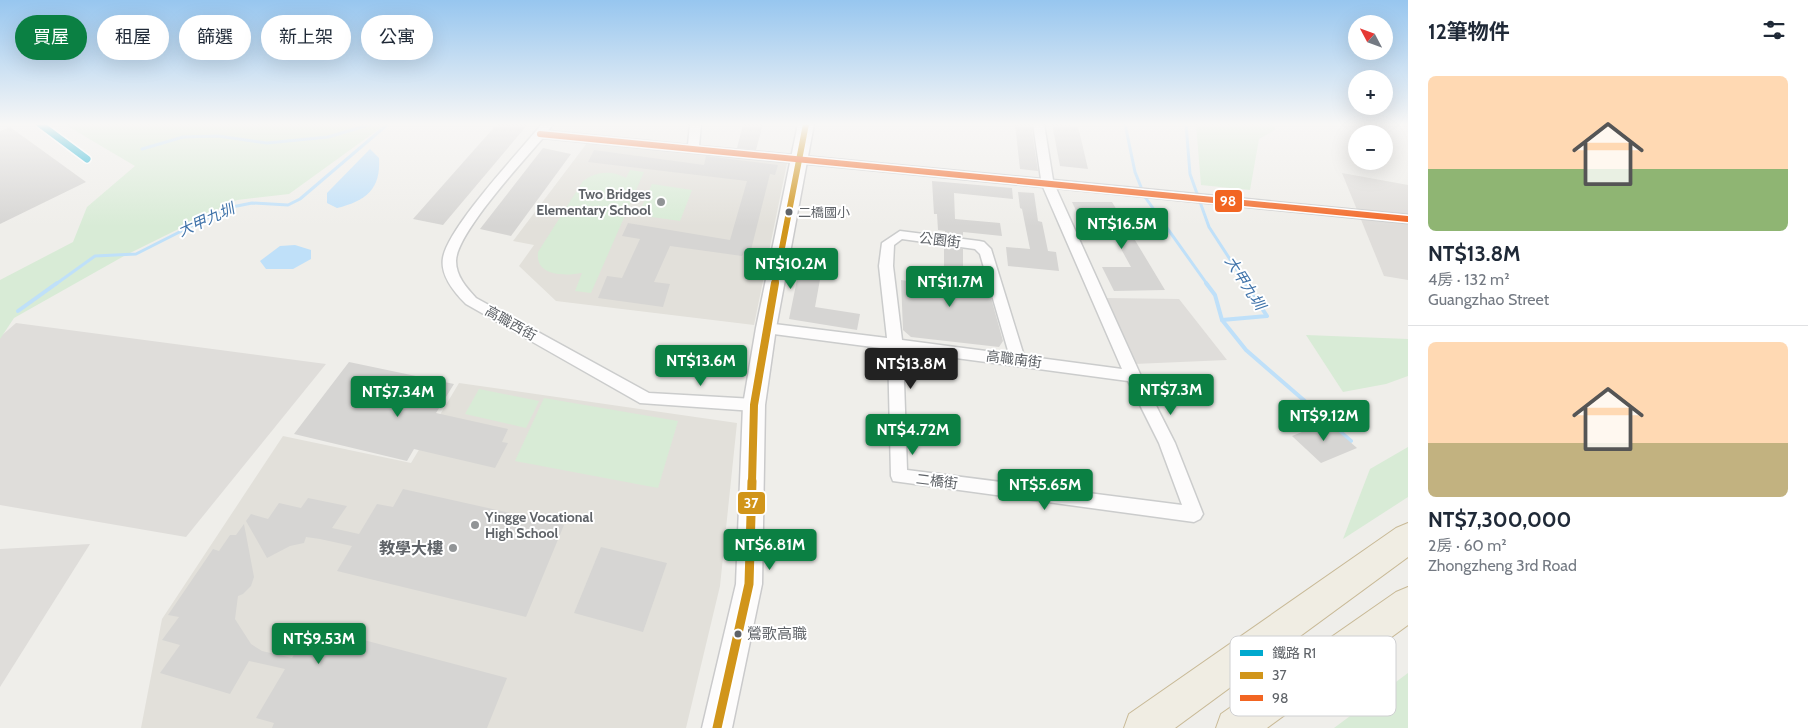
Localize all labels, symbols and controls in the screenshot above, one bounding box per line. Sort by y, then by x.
chip: 買屋 [15,15,87,60]
chip: 租屋 [97,15,169,60]
chip: 篩選 [179,15,251,60]
chip: 新上架 [261,15,351,60]
chip: 公寓 [361,15,433,60]
north arrow [1348,15,1392,60]
map controls [1348,15,1393,170]
icon: filters [1760,16,1788,44]
text: 12筆物件 [1428,19,1510,44]
button: + [1348,70,1393,115]
icon: home [1563,109,1653,199]
button: − [1348,125,1393,170]
place label: Two Bridges Elementary School [536,185,651,219]
line badge: 98 [1214,189,1243,213]
text: 98 [1220,192,1236,210]
marker: Two Bridges Elementary School [655,196,667,208]
water label: 大甲九圳 [175,199,239,240]
place label: 二橋國小 [798,204,850,220]
marker: 二橋國小 [784,207,794,217]
pin: NT$16.5M [1070,208,1174,250]
text: NT$16.5M [1087,214,1157,233]
street label: 公園街 [918,229,962,251]
text: NT$13.8M [1428,241,1521,266]
pin: NT$10.2M [739,248,843,290]
water label: 大甲九圳 [1221,253,1270,315]
text: NT$10.2M [755,254,827,273]
pin: NT$11.7M [898,266,1002,308]
text: 4房 · 132 m² [1428,270,1509,289]
text: NT$11.7M [917,272,983,291]
text: Guangzhao Street [1428,290,1549,309]
street label: 高職西街 [482,302,540,344]
pin: NT$13.6M [649,344,753,387]
street label: 高職南街 [985,347,1043,371]
pin: NT$13.8M [859,348,963,390]
text: NT$13.6M [666,351,736,370]
text: NT$13.8M [876,354,946,373]
pin: NT$7.3M [1125,374,1217,416]
icon: home [1563,374,1653,464]
pin: NT$7.34M [346,376,450,418]
text: NT$7.3M [1140,380,1202,399]
text: NT$7.34M [362,382,434,401]
pin: NT$9.12M [1272,400,1376,442]
text: NT$9.12M [1289,406,1359,425]
pin: NT$4.72M [861,414,965,456]
text: NT$4.72M [877,420,949,439]
pin: NT$5.65M [993,468,1097,511]
street label: 二橋街 [915,470,959,492]
text: NT$5.65M [1009,475,1081,494]
line badge: 37 [737,491,766,515]
text: 37 [744,494,759,512]
text: NT$7,300,000 [1428,507,1571,532]
place label: Yingge Vocational High School [484,508,593,542]
marker: Yingge Vocational High School [469,519,481,531]
pin: NT$6.81M [718,528,822,571]
text: NT$6.81M [735,535,805,554]
text: 2房 · 60 m² [1428,536,1507,555]
place label: 教學大樓 [379,539,443,558]
marker: 教學大樓 [447,542,459,554]
text: Zhongzheng 3rd Road [1428,556,1577,575]
pin: NT$9.53M [267,622,371,665]
place label: 鶯歌高職 [747,625,807,643]
text: NT$9.53M [283,629,355,648]
marker: 鶯歌高職 [733,629,743,639]
legend [1230,636,1396,716]
text: 鐵路 R1 [1272,644,1316,662]
text: 37 [1272,666,1287,684]
text: 98 [1272,689,1288,707]

